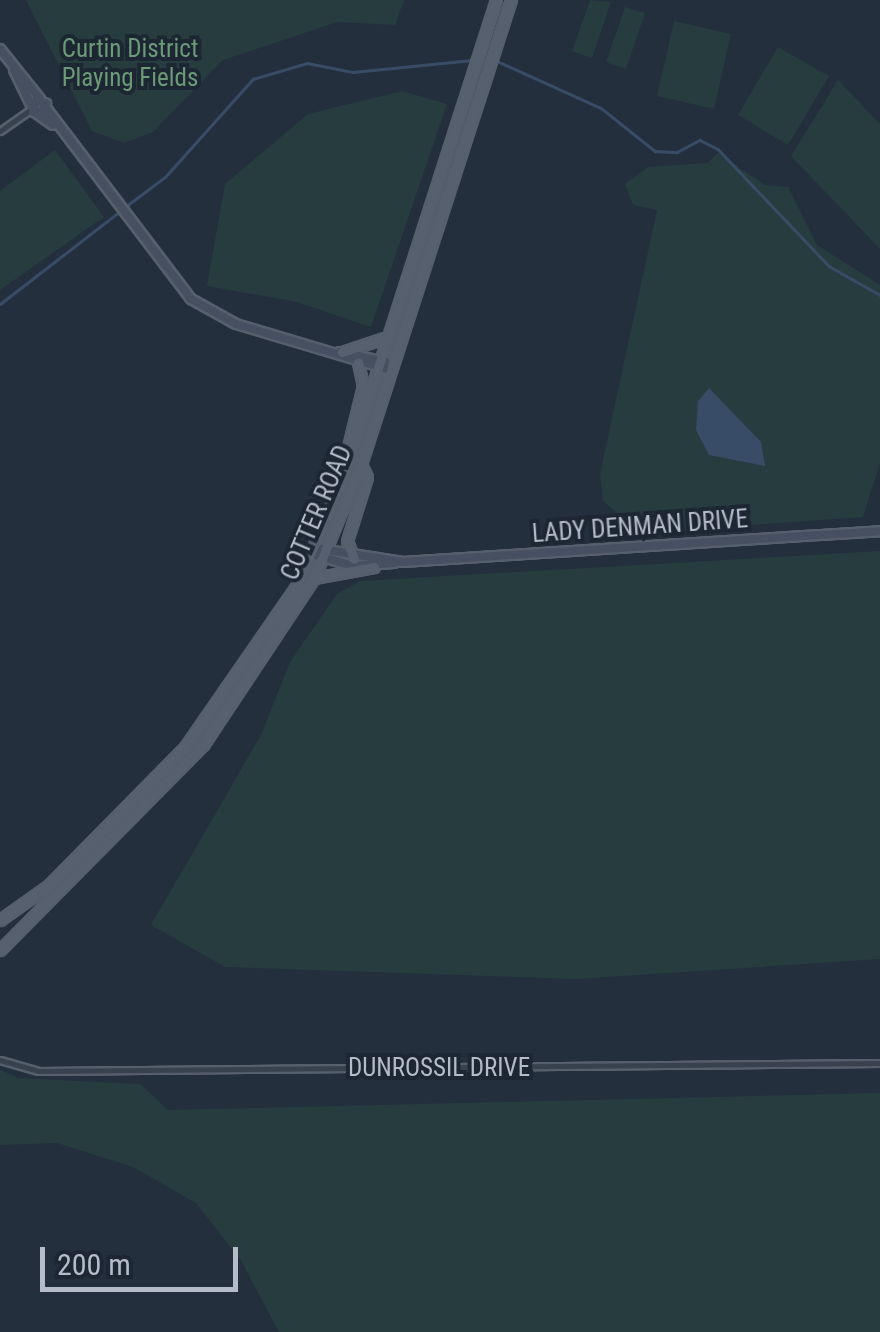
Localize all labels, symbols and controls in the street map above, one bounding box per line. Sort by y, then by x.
park label: Curtin District Playing Fields [62,35,198,94]
street label: COTTER ROAD [275,441,359,585]
street label: LADY DENMAN DRIVE [531,504,749,550]
street label: DUNROSSIL DRIVE [348,1053,530,1083]
scale bar [45,1227,242,1289]
text: 200 m [57,1247,131,1282]

